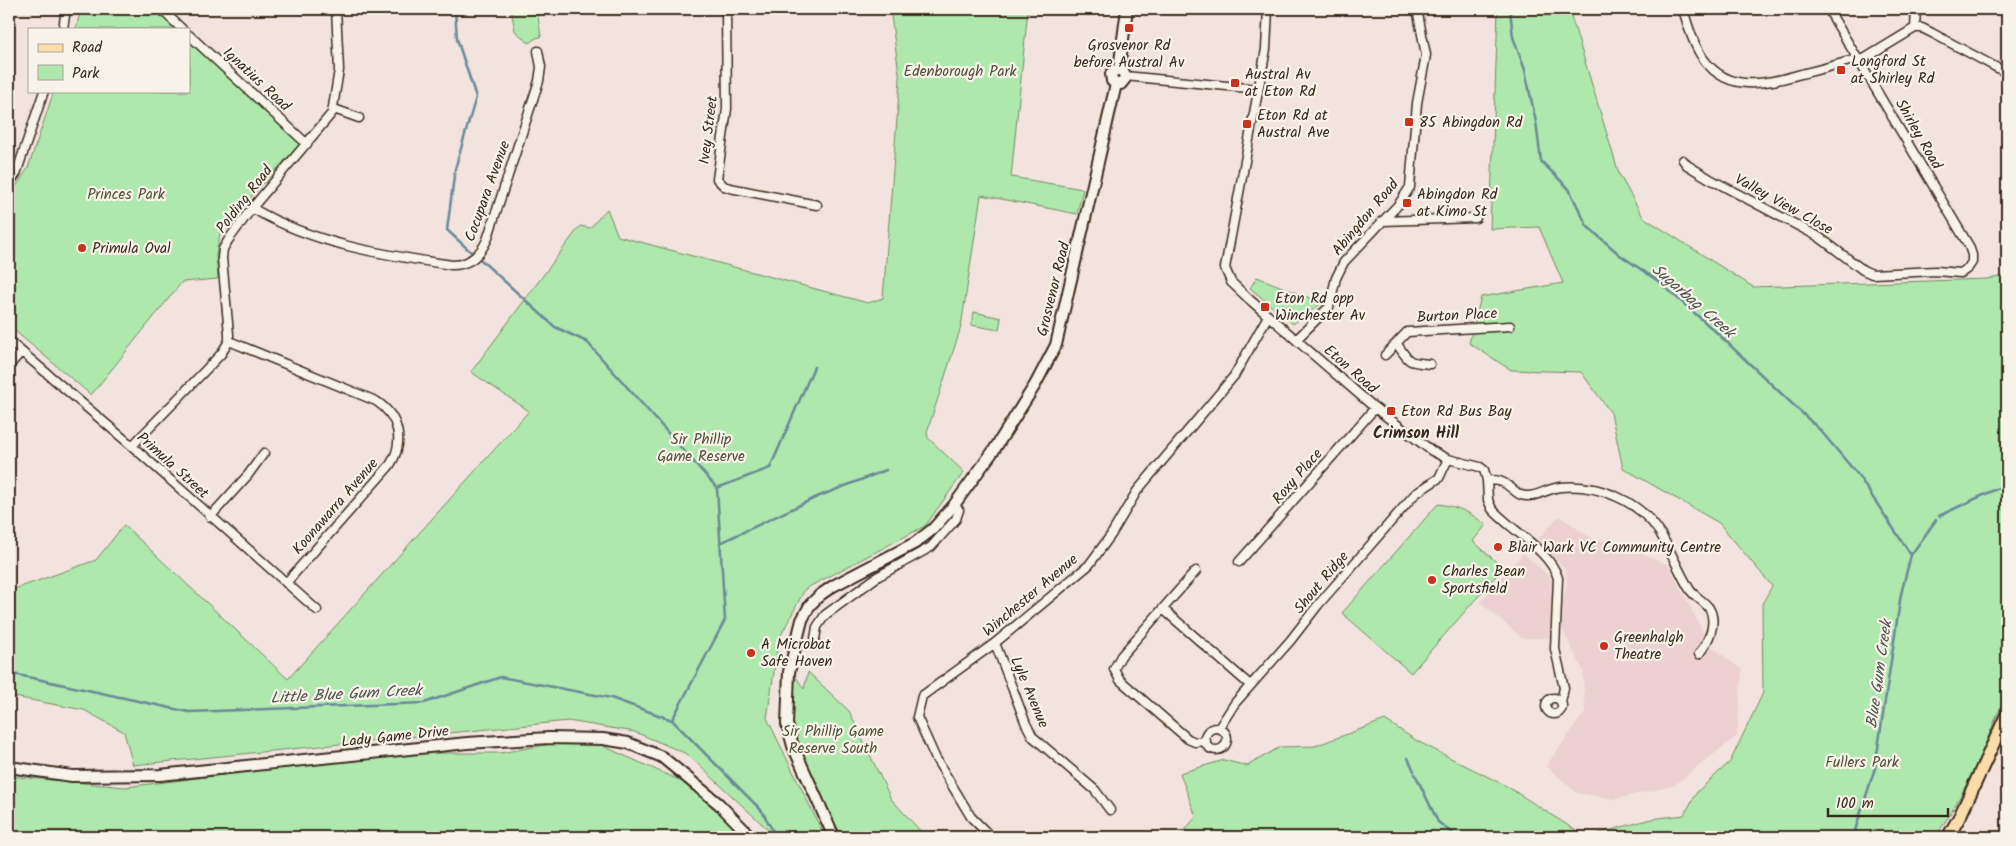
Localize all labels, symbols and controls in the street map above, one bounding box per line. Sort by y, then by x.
marker: Grosvenor Rd before Austral Av [1123,22,1135,34]
legend [28,28,190,92]
place label: Grosvenor Rd before Austral Av [1074,34,1185,75]
text: Road [72,36,103,60]
street label: Ignatius Road [217,42,296,118]
place label: Longford St at Shirley Rd [1851,50,1935,91]
park label: Edenborough Park [903,60,1017,84]
text: Park [72,62,100,86]
place label: Austral Av at Eton Rd [1245,63,1316,104]
marker: Longford St at Shirley Rd [1835,64,1847,76]
marker: Austral Av at Eton Rd [1229,77,1241,89]
street label: Ivey Street [693,94,725,166]
street label: Shirley Road [1888,95,1948,175]
place label: Eton Rd at Austral Ave [1257,104,1330,145]
place label: 85 Abingdon Rd [1419,111,1523,135]
marker: 85 Abingdon Rd [1403,116,1415,128]
marker: Eton Rd at Austral Ave [1241,118,1253,130]
street label: Cocupara Avenue [459,137,517,245]
street label: Polding Road [210,160,279,239]
street label: Valley View Close [1730,168,1837,242]
street label: Abingdon Road [1326,174,1406,261]
park label: Princes Park [87,183,166,207]
place label: Abingdon Rd at Kimo St [1417,183,1498,224]
marker: Abingdon Rd at Kimo St [1401,197,1413,209]
place label: Primula Oval [92,237,171,261]
street label: Grosvenor Road [1031,239,1077,339]
marker: Primula Oval [76,242,88,254]
water label: Sugarbag Creek [1646,258,1742,346]
place label: Eton Rd opp Winchester Av [1275,287,1366,328]
marker: Eton Rd opp Winchester Av [1259,301,1271,313]
street label: Burton Place [1416,302,1498,330]
street label: Eton Road [1318,339,1383,401]
place label: Eton Rd Bus Bay [1401,400,1512,424]
marker: Eton Rd Bus Bay [1385,405,1397,417]
district label: Crimson Hill [1373,421,1460,446]
street label: Primula Street [131,427,214,505]
park label: Sir Phillip Game Reserve [657,428,745,469]
street label: Roxy Place [1267,443,1329,510]
street label: Koonawarra Avenue [287,453,385,560]
place label: Blair Wark VC Community Centre [1508,536,1721,560]
marker: Blair Wark VC Community Centre [1492,541,1504,553]
street label: Shout Ridge [1288,546,1355,619]
street label: Winchester Avenue [977,548,1084,643]
place label: Charles Bean Sportsfield [1442,560,1525,601]
marker: Charles Bean Sportsfield [1426,574,1438,586]
water label: Blue Gum Creek [1860,616,1900,730]
place label: Greenhalgh Theatre [1614,626,1684,667]
place label: A Microbat Safe Haven [761,633,833,674]
marker: Greenhalgh Theatre [1598,640,1610,652]
marker: A Microbat Safe Haven [745,647,757,659]
street label: Lyle Avenue [1003,653,1055,732]
water label: Little Blue Gum Creek [270,678,425,711]
street label: Lady Game Drive [340,719,450,755]
park label: Sir Phillip Game Reserve South [782,720,884,761]
park label: Fullers Park [1825,751,1900,775]
scale bar [1828,786,1948,818]
text: 100 m [1836,792,1874,816]

